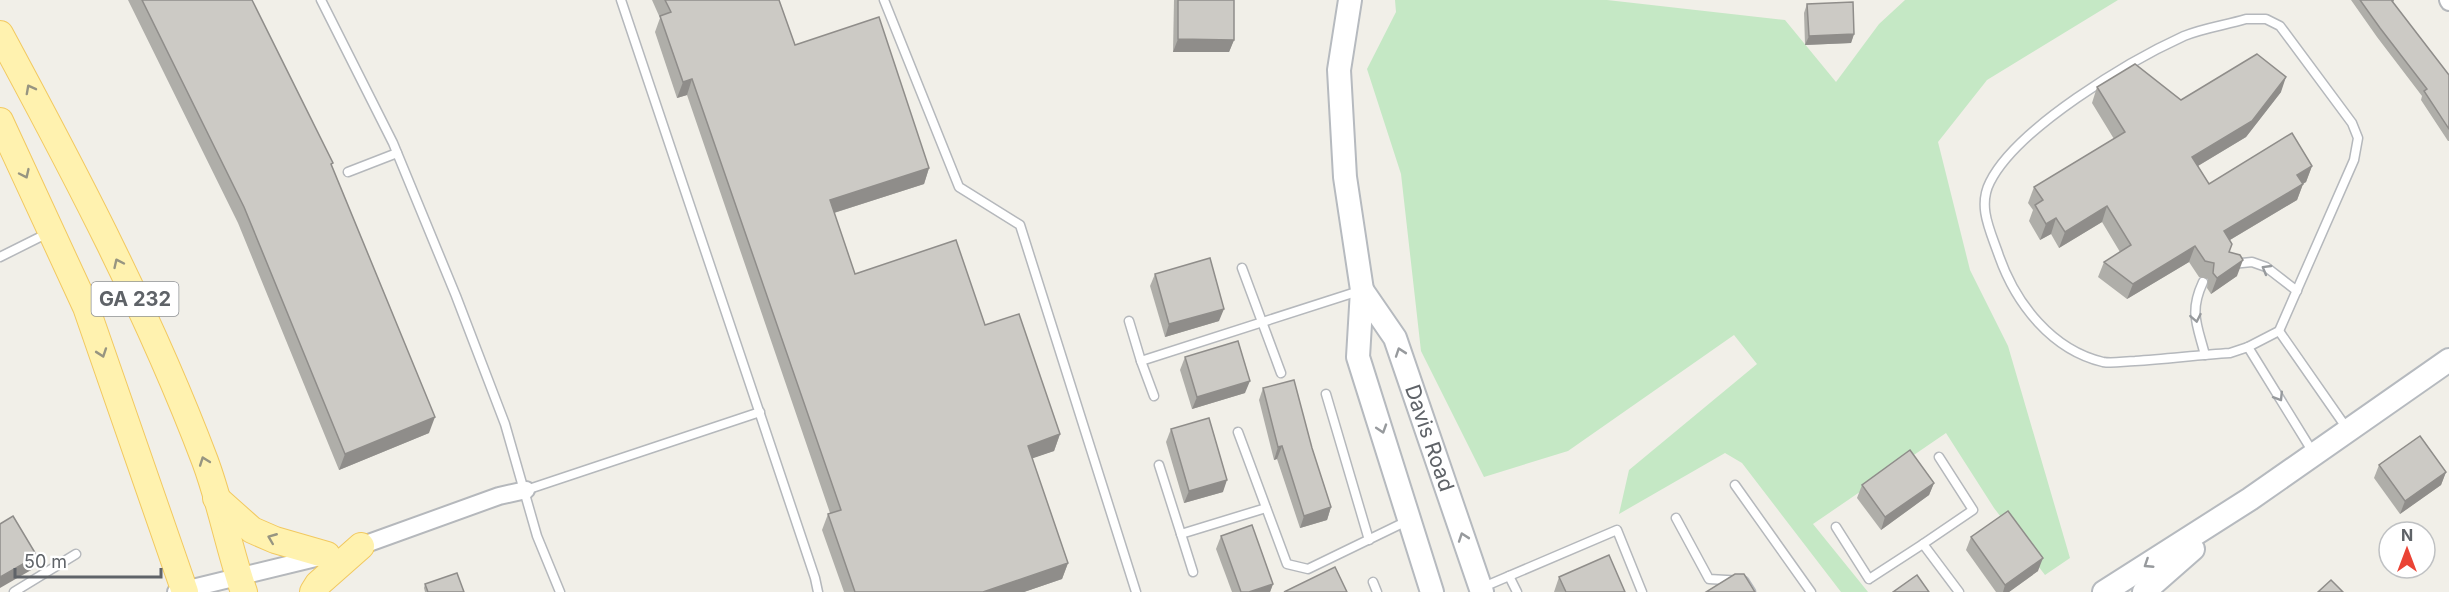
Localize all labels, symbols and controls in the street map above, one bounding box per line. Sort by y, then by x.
one-way arrow [26,85,37,95]
one-way arrow [17,168,29,179]
one-way arrow [114,258,126,269]
one-way arrow [2262,265,2272,276]
road number: GA 232 [92,282,178,316]
one-way arrow [2189,313,2202,323]
one-way arrow [94,347,107,358]
one-way arrow [1394,347,1407,358]
street label: Davis Road [1400,381,1460,495]
one-way arrow [2271,391,2283,401]
one-way arrow [1374,423,1387,434]
one-way arrow [199,456,212,467]
north arrow [2377,520,2437,580]
text: N [2401,525,2413,545]
one-way arrow [1457,532,1470,543]
one-way arrow [267,533,278,545]
scale bar [15,541,160,579]
text: 50 m [24,551,67,572]
one-way arrow [2144,557,2154,569]

